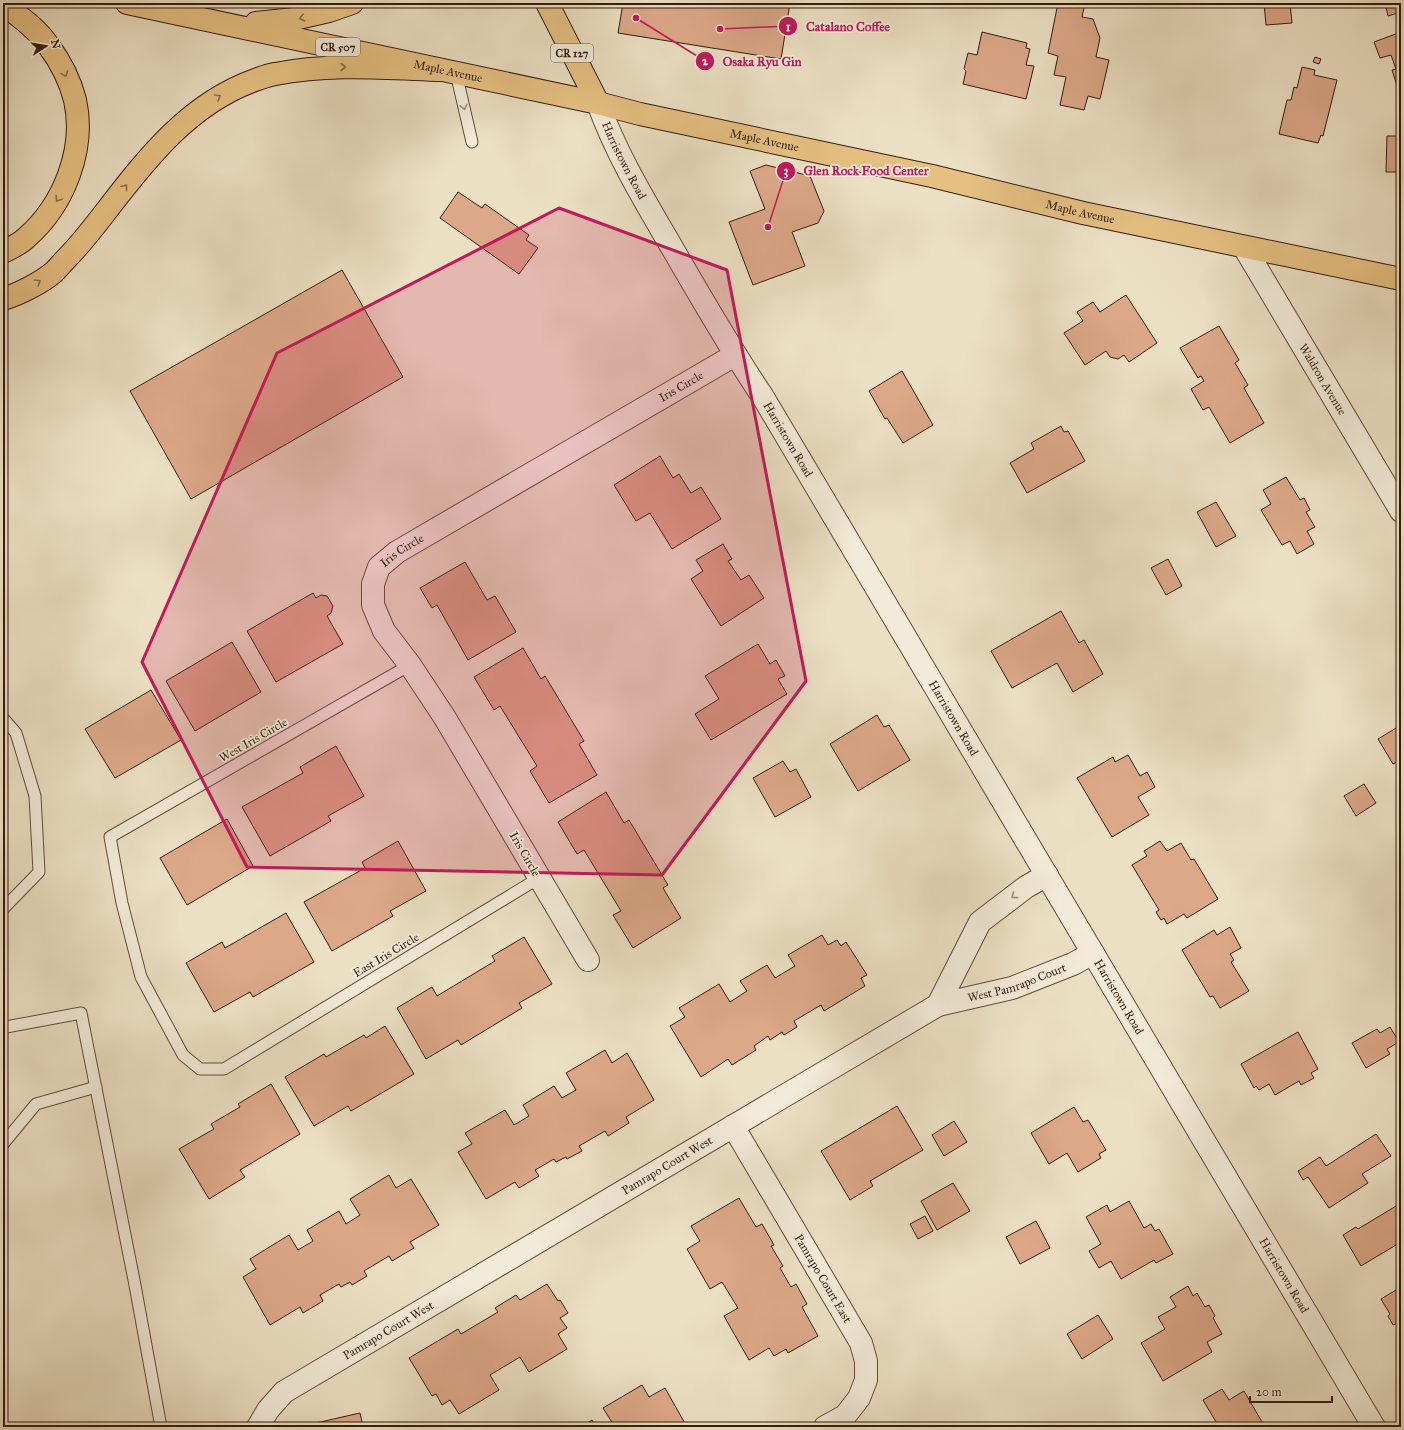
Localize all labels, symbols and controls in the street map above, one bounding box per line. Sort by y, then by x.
one-way arrow [298,13,305,21]
callout: Catalano Coffee [778,14,898,39]
text: Catalano Coffee [806,19,891,35]
text: 1 [786,20,791,34]
north arrow [26,26,66,66]
text: N [48,38,63,51]
road number: CR 507 [316,38,360,56]
road number: CR 127 [551,44,593,62]
callout: Osaka Ryu Gin [695,49,810,74]
text: 2 [702,54,709,68]
text: Osaka Ryu Gin [722,54,802,70]
street label: Maple Avenue [412,57,484,85]
one-way arrow [340,63,346,71]
one-way arrow [61,71,69,78]
one-way arrow [214,95,221,102]
one-way arrow [459,103,468,110]
street label: Harristown Road [599,119,649,202]
street label: Maple Avenue [728,126,800,155]
callout: Glen Rock Food Center [776,158,937,183]
text: Glen Rock Food Center [803,163,930,179]
text: 3 [784,164,789,179]
one-way arrow [120,184,127,191]
one-way arrow [55,195,62,202]
street label: Maple Avenue [1044,197,1116,226]
one-way arrow [34,279,41,287]
street label: Waldron Avenue [1296,341,1349,418]
street label: Iris Circle [656,368,706,405]
street label: Harristown Road [760,399,816,480]
street label: Iris Circle [377,531,426,570]
street label: Harristown Road [926,678,981,758]
street label: West Iris Circle [216,715,290,765]
street label: Iris Circle [507,829,543,879]
one-way arrow [1011,892,1018,899]
street label: East Iris Circle [351,930,421,980]
street label: Harristown Road [1091,957,1147,1037]
street label: West Pamrapo Court [966,960,1069,1005]
street label: Pamrapo Court West [619,1133,716,1197]
street label: Pamrapo Court East [791,1232,855,1326]
street label: Harristown Road [1256,1235,1312,1316]
street label: Pamrapo Court West [341,1298,437,1362]
scale bar [1250,1378,1332,1404]
text: 20 m [1256,1385,1282,1399]

